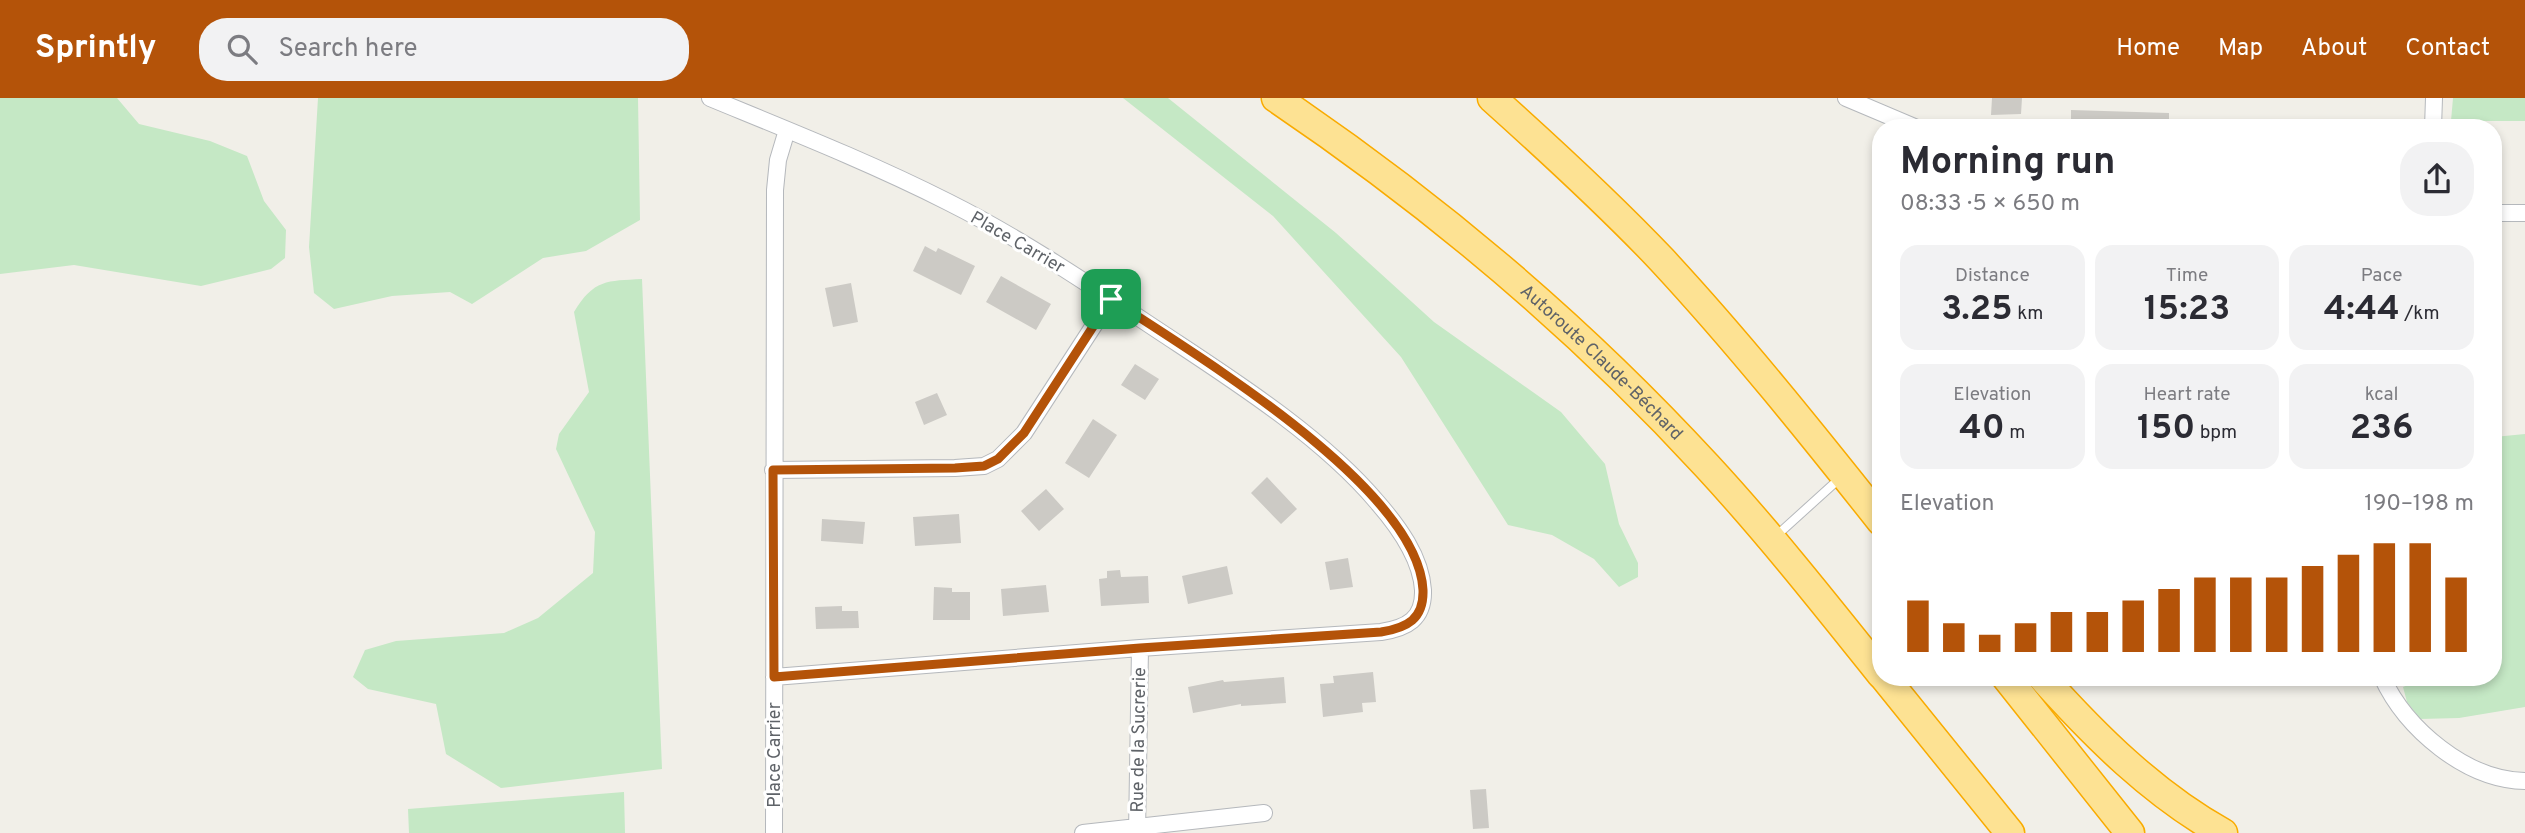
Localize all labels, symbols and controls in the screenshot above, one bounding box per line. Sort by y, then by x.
search box [199,18,689,81]
text: Sprintly [35,28,157,70]
icon: search [223,30,261,68]
text: Search here [279,33,418,66]
text: Home [2116,34,2180,64]
text: Map [2218,34,2263,64]
text: About [2301,34,2367,64]
text: Contact [2405,34,2490,64]
text: Morning run [1900,139,2116,188]
button: share [2400,142,2474,216]
text: 08:33 · 5 × 650 m [1900,190,2080,219]
street label: Place Carrier [966,207,1069,280]
text: Distance [1955,264,2030,288]
text: Time [2166,264,2208,288]
text: Pace [2361,264,2403,288]
pin [1081,269,1141,329]
icon: arrive [1092,280,1130,318]
street label: Autoroute Claude-Béchard [1515,280,1687,446]
text: 3.25 [1941,288,2013,332]
text: 15:23 [2144,288,2230,332]
text: 4:44 [2324,288,2400,332]
text: km [2013,302,2043,326]
text: /km [2400,302,2440,326]
text: Elevation [1953,383,2031,407]
text: Heart rate [2144,383,2230,407]
text: kcal [2365,383,2399,407]
text: 40 [1959,407,2005,451]
text: 150 [2137,407,2195,451]
text: 236 [2350,407,2414,451]
text: m [2005,421,2025,445]
text: bpm [2195,421,2237,445]
text: Elevation [1900,490,1995,519]
text: 190–198 m [2364,490,2474,519]
street label: Rue de la Sucrerie [1127,667,1152,813]
street label: Place Carrier [764,702,787,808]

